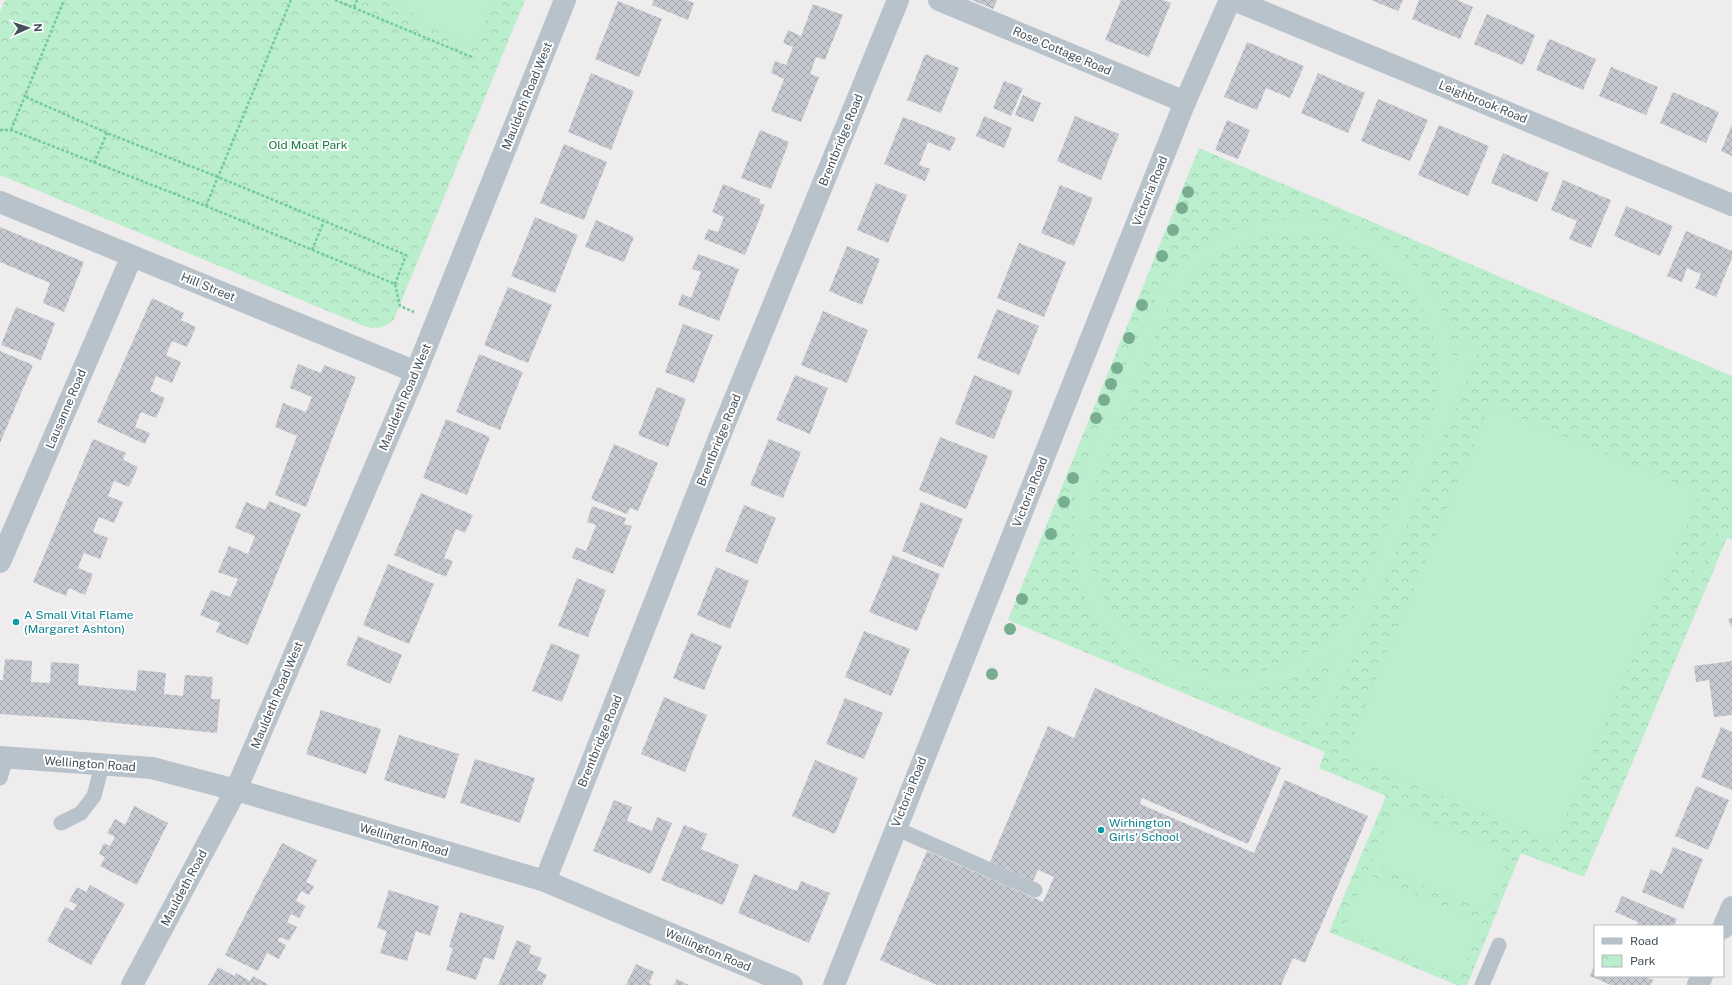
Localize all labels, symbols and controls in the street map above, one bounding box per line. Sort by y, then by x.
north arrow [8,8,48,48]
text: N [32,23,44,32]
street label: Rose Cottage Road [1011,24,1113,78]
street label: Mauldeth Road West [499,40,555,152]
street label: Leighbrook Road [1437,78,1529,126]
street label: Brentbridge Road [816,92,866,188]
park label: Old Moat Park [269,138,348,152]
street label: Victoria Road [1130,154,1170,228]
street label: Hill Street [179,270,237,304]
street label: Mauldeth Road West [376,341,434,453]
street label: Lausanne Road [43,367,89,451]
street label: Brentbridge Road [694,392,744,488]
street label: Victoria Road [1010,455,1050,529]
place label: A Small Vital Flame (Margaret Ashton) [24,608,134,636]
marker: A Small Vital Flame (Margaret Ashton) [11,617,21,627]
street label: Mauldeth Road West [248,639,306,751]
street label: Brentbridge Road [575,693,625,789]
street label: Wellington Road [44,754,136,774]
street label: Victoria Road [889,755,929,829]
place label: Wirhington Girls' School [1109,816,1180,844]
street label: Wellington Road [358,821,450,859]
marker: Wirhington Girls' School [1096,825,1106,835]
street label: Mauldeth Road [158,848,210,928]
legend [1594,925,1724,977]
street label: Wellington Road [663,926,753,974]
text: Road [1630,934,1658,948]
text: Park [1630,954,1656,968]

